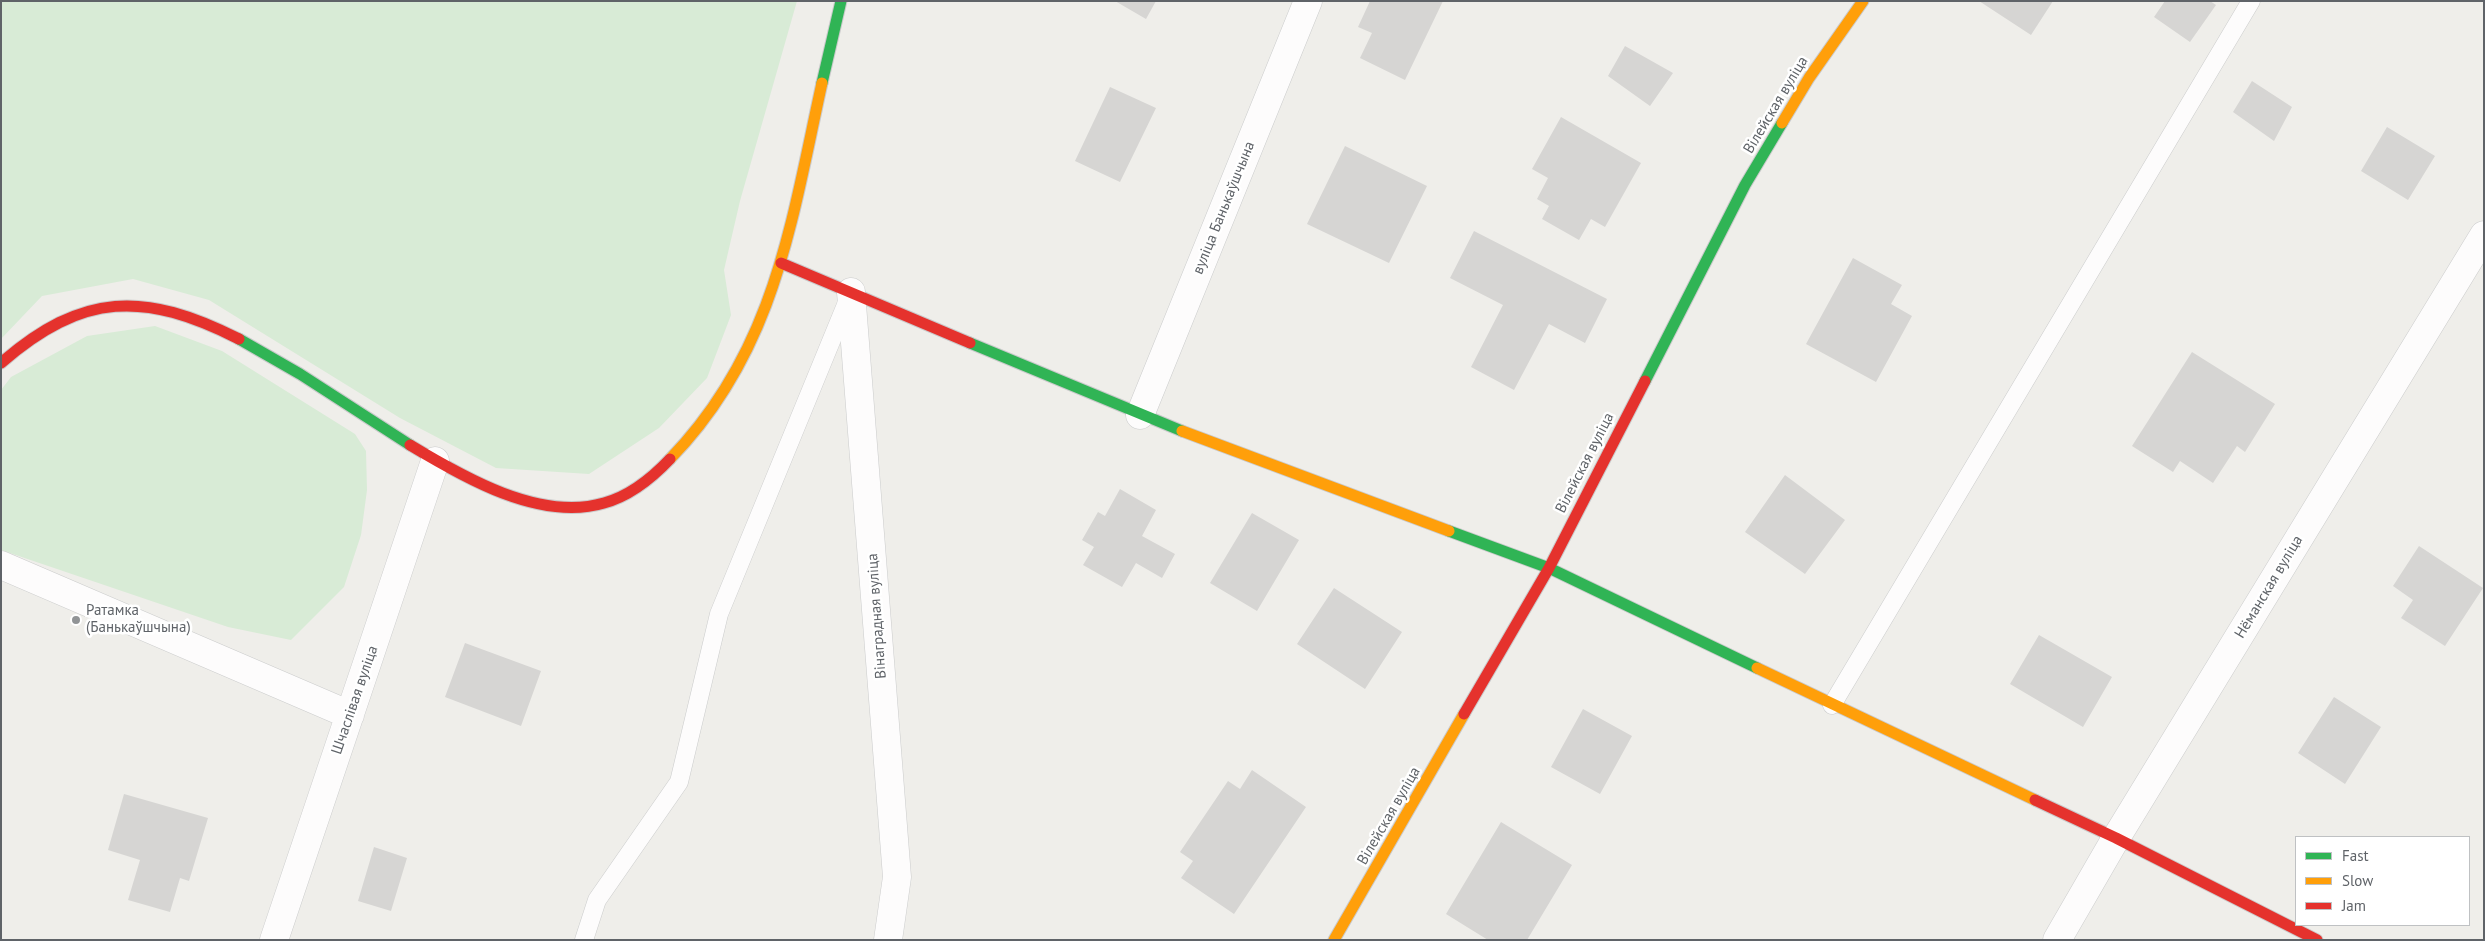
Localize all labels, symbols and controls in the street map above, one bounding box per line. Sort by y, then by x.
street label: Вілейская вуліца [1740,53,1812,157]
street label: вуліца Банькаўшчына [1189,139,1259,277]
street label: Вілейская вуліца [1552,410,1618,516]
street label: Нёманская вуліца [2231,532,2307,642]
street label: Вінаградная вуліца [864,553,890,679]
place label: Ратамка (Банькаўшчына) [86,602,191,637]
marker: Ратамка (Банькаўшчына) [70,614,82,626]
street label: Шчаслівая вуліца [328,643,382,757]
street label: Вілейская вуліца [1354,764,1424,868]
legend [2295,836,2470,926]
text: Fast [2342,846,2369,865]
text: Slow [2342,871,2373,890]
text: Jam [2342,896,2366,915]

